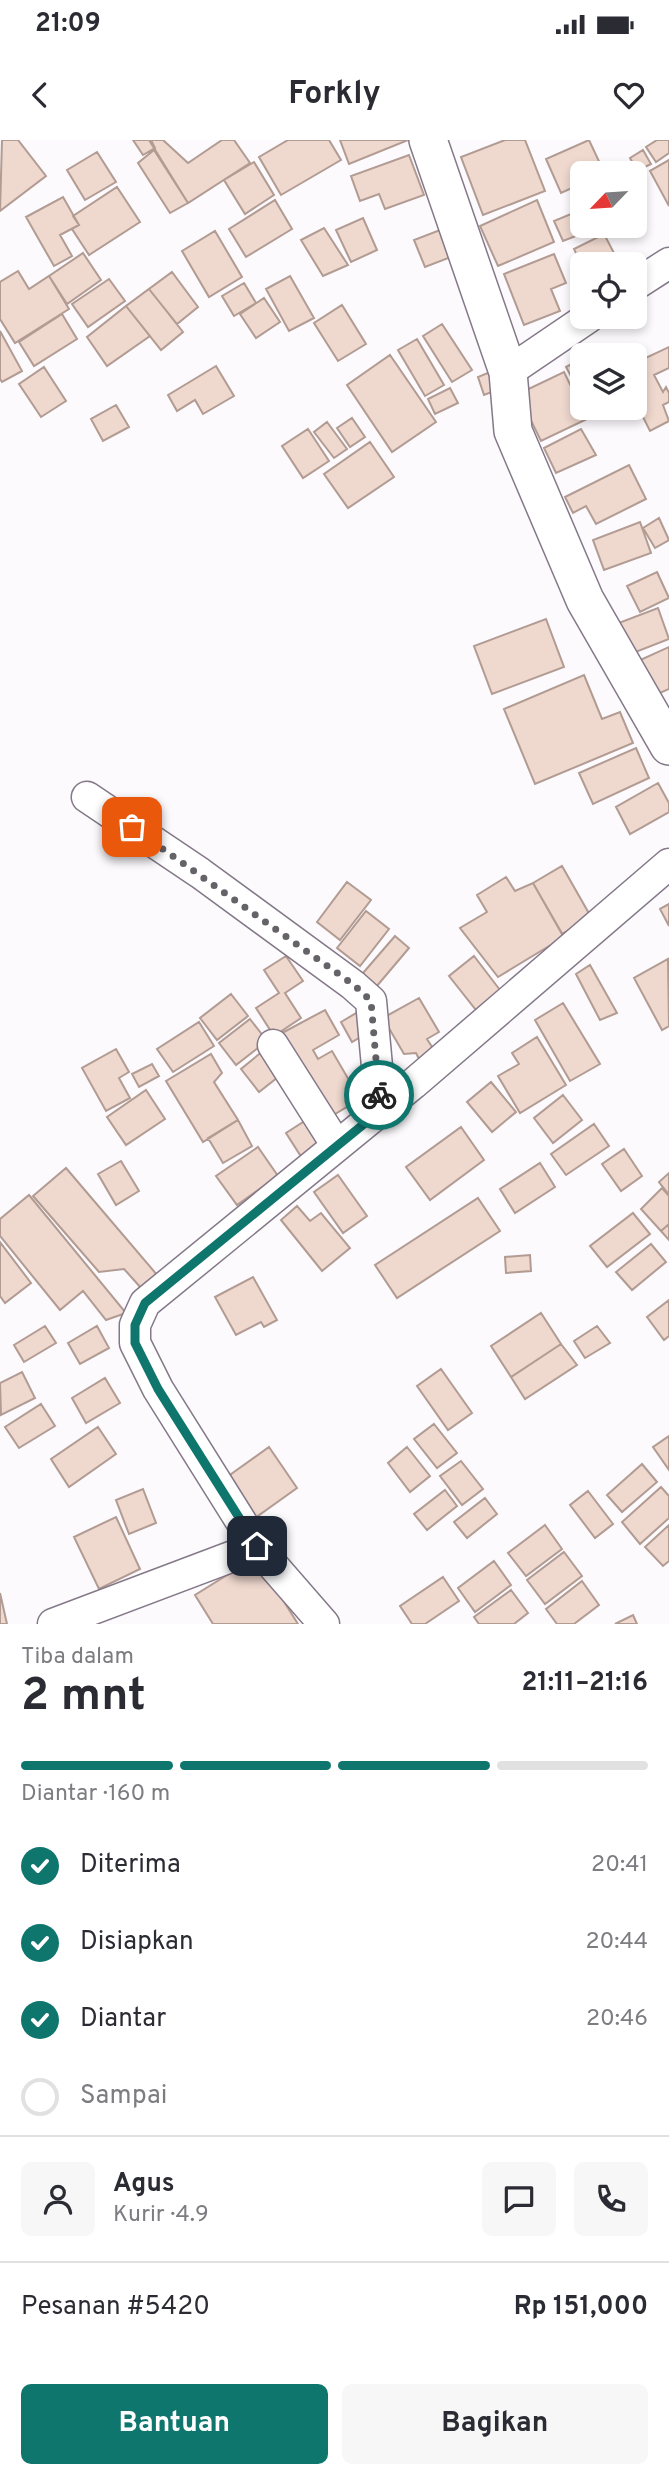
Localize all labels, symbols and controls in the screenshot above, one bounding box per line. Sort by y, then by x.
text: 21:09 [35,8,101,41]
text: Forkly [288,75,381,115]
icon: back [21,76,59,114]
icon: heart [610,76,648,114]
north arrow [570,161,648,238]
map controls [570,161,647,420]
button: locate [570,252,647,329]
button: layers [570,343,647,420]
pin [102,797,162,857]
icon: bag [113,808,151,846]
courier [344,1060,414,1130]
icon: bike [360,1076,398,1114]
pin [227,1516,287,1576]
icon: home [238,1527,276,1565]
text: Tiba dalam [21,1643,134,1672]
text: 21:11–21:16 [521,1667,648,1700]
text: 2 mnt [21,1668,146,1727]
text: Diantar · 160 m [21,1780,170,1809]
icon: check [21,1847,59,1885]
text: Diterima [80,1849,181,1882]
text: 20:41 [591,1851,648,1880]
icon: check [21,1924,59,1962]
text: Disiapkan [80,1926,194,1959]
text: 20:44 [585,1928,648,1957]
icon: check [21,2001,59,2039]
text: Diantar [80,2003,166,2036]
text: 20:46 [586,2005,648,2034]
text: Sampai [80,2080,167,2113]
button: person [21,2162,95,2236]
button: chat [482,2162,556,2236]
button: phone [574,2162,648,2236]
text: Agus [113,2168,175,2201]
text: Kurir · 4.9 [113,2201,209,2230]
text: Pesanan #5420 [21,2291,210,2324]
text: Rp 151,000 [514,2291,648,2324]
button: Bantuan [21,2384,328,2464]
button: Bagikan [342,2384,648,2464]

